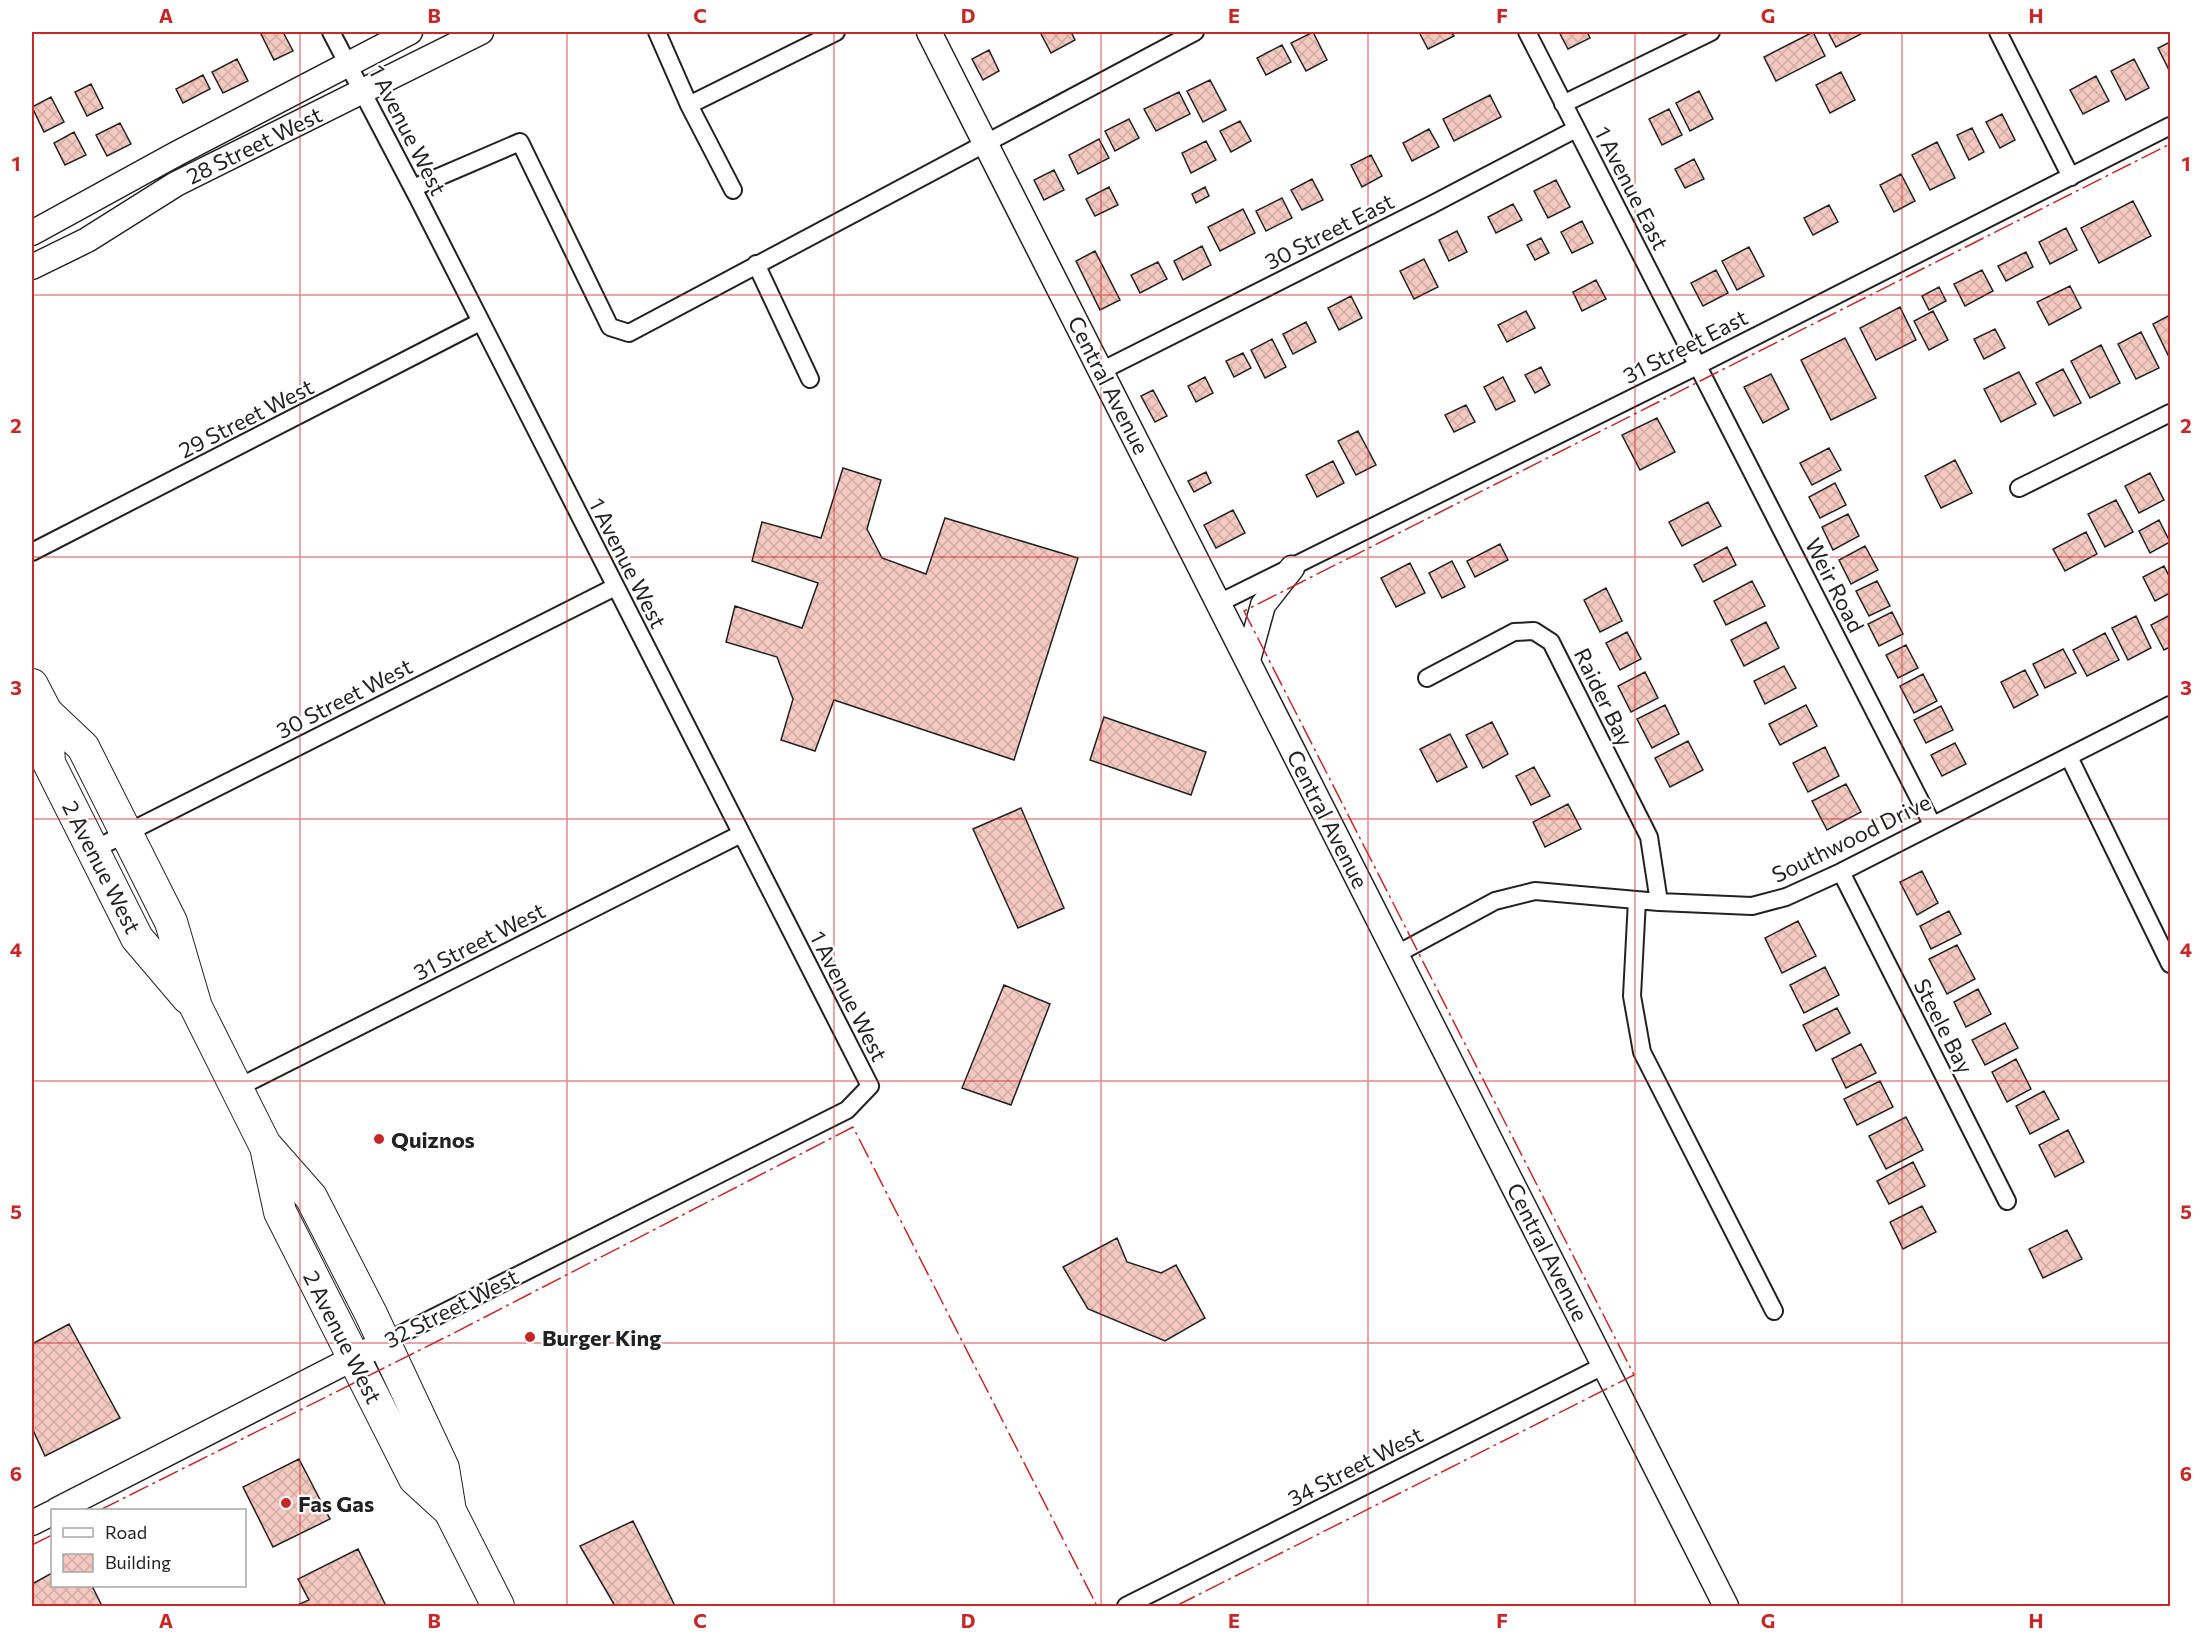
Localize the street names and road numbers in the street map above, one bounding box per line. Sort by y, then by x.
street label: 1 Avenue West [364,60,452,200]
street label: 28 Street West [182,101,326,189]
street label: 1 Avenue East [1589,122,1675,254]
street label: 30 Street East [1260,187,1398,275]
street label: 31 Street East [1618,303,1752,389]
street label: Central Avenue [1063,311,1155,459]
street label: 29 Street West [174,372,318,464]
street label: 1 Avenue West [584,493,672,633]
street label: Weir Road [1800,533,1870,637]
street label: Raider Bay [1569,643,1639,751]
street label: 30 Street West [271,652,417,744]
street label: Central Avenue [1282,745,1374,893]
street label: Southwood Drive [1767,788,1935,888]
street label: 2 Avenue West [57,796,147,938]
street label: 31 Street West [409,896,549,986]
street label: 1 Avenue West [805,926,893,1066]
street label: Steele Bay [1909,974,1979,1078]
street label: Central Avenue [1502,1178,1594,1326]
street label: 32 Street West [379,1263,523,1353]
street label: 2 Avenue West [298,1266,388,1408]
street label: 34 Street West [1283,1420,1427,1512]

